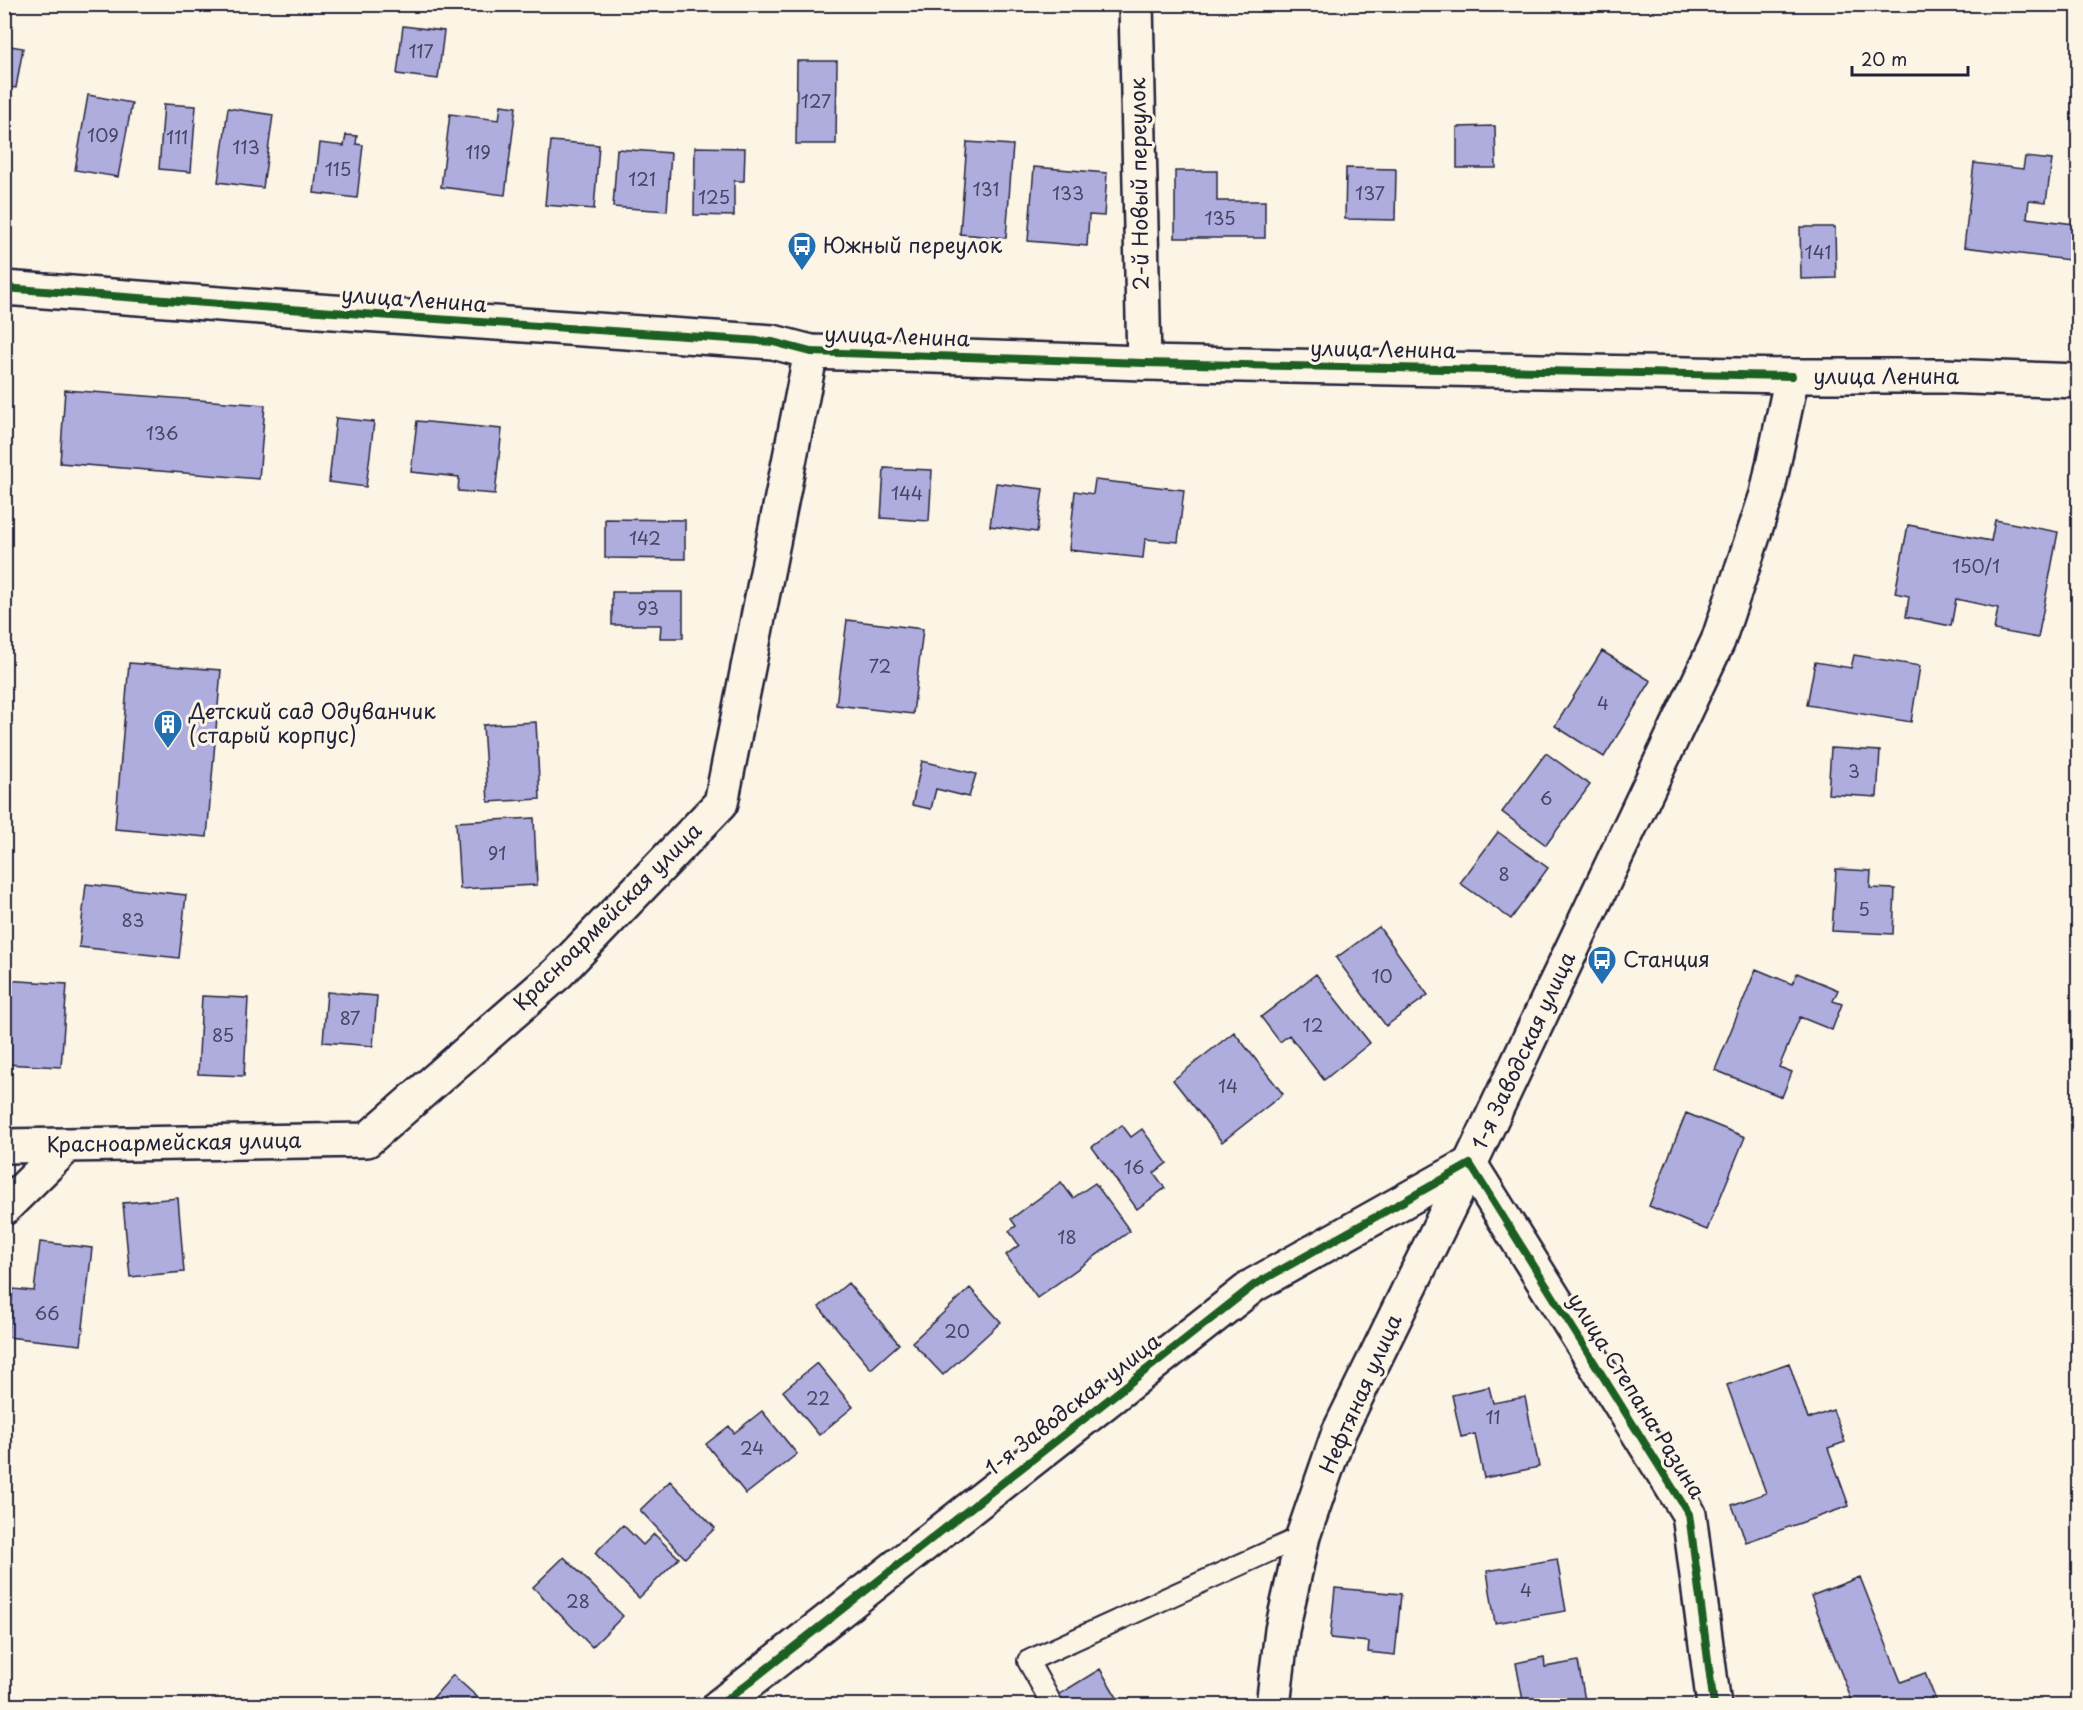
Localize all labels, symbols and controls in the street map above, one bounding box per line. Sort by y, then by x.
house number: 117 [408,37,434,64]
scale bar [1852,39,1968,77]
text: 20 m [1861,45,1907,72]
street label: 2-й Новый переулок [1120,77,1156,291]
house number: 127 [801,87,831,114]
house number: 109 [87,121,119,148]
house number: 111 [166,123,188,150]
house number: 113 [232,133,260,160]
house number: 119 [465,138,491,165]
house number: 115 [325,155,351,182]
house number: 121 [628,165,656,192]
house number: 131 [973,175,999,202]
house number: 133 [1052,179,1084,206]
house number: 137 [1355,179,1385,206]
house number: 125 [698,183,730,210]
house number: 135 [1204,204,1236,231]
place label: Южный переулок [823,228,1003,260]
bus stop icon: Южный переулок [786,230,818,272]
house number: 141 [1805,238,1831,265]
street label: улица Ленина [340,277,489,319]
street label: улица Ленина [824,316,971,354]
street label: улица Ленина [1310,331,1457,365]
street label: улица Ленина [1813,359,1960,391]
house number: 136 [146,419,178,446]
house number: 144 [891,479,923,506]
house number: 142 [629,524,661,551]
house number: 150/1 [1952,552,2000,579]
house number: 93 [637,594,659,621]
house number: 72 [869,652,891,679]
house number: 4 [1597,689,1609,716]
place label: Детский сад Одуванчик (старый корпус) [188,694,436,750]
building icon: Детский сад Одуванчик (старый корпус) [152,708,184,750]
house number: 3 [1848,757,1860,784]
house number: 6 [1540,784,1552,811]
street label: Красноармейская улица [505,814,709,1017]
house number: 91 [488,839,506,866]
house number: 8 [1498,860,1510,887]
house number: 5 [1858,895,1870,922]
house number: 83 [122,906,144,933]
place label: Станция [1623,942,1710,974]
bus stop icon: Станция [1586,944,1618,986]
street label: 1-я Заводская улица [1462,945,1583,1155]
house number: 10 [1371,962,1393,989]
house number: 87 [340,1004,360,1031]
house number: 12 [1303,1011,1323,1038]
house number: 85 [212,1021,234,1048]
house number: 14 [1218,1072,1238,1099]
street label: Красноармейская улица [46,1123,302,1159]
house number: 16 [1124,1153,1144,1180]
house number: 18 [1057,1223,1077,1250]
street label: улица Степана Разина [1561,1286,1715,1505]
house number: 66 [35,1299,59,1326]
street label: Нефтяная улица [1310,1308,1409,1478]
house number: 20 [944,1317,970,1344]
street label: 1-я Заводская улица [977,1324,1167,1482]
house number: 22 [806,1384,830,1411]
house number: 11 [1485,1403,1501,1430]
house number: 24 [740,1434,764,1461]
house number: 4 [1520,1576,1532,1603]
house number: 28 [566,1587,590,1614]

